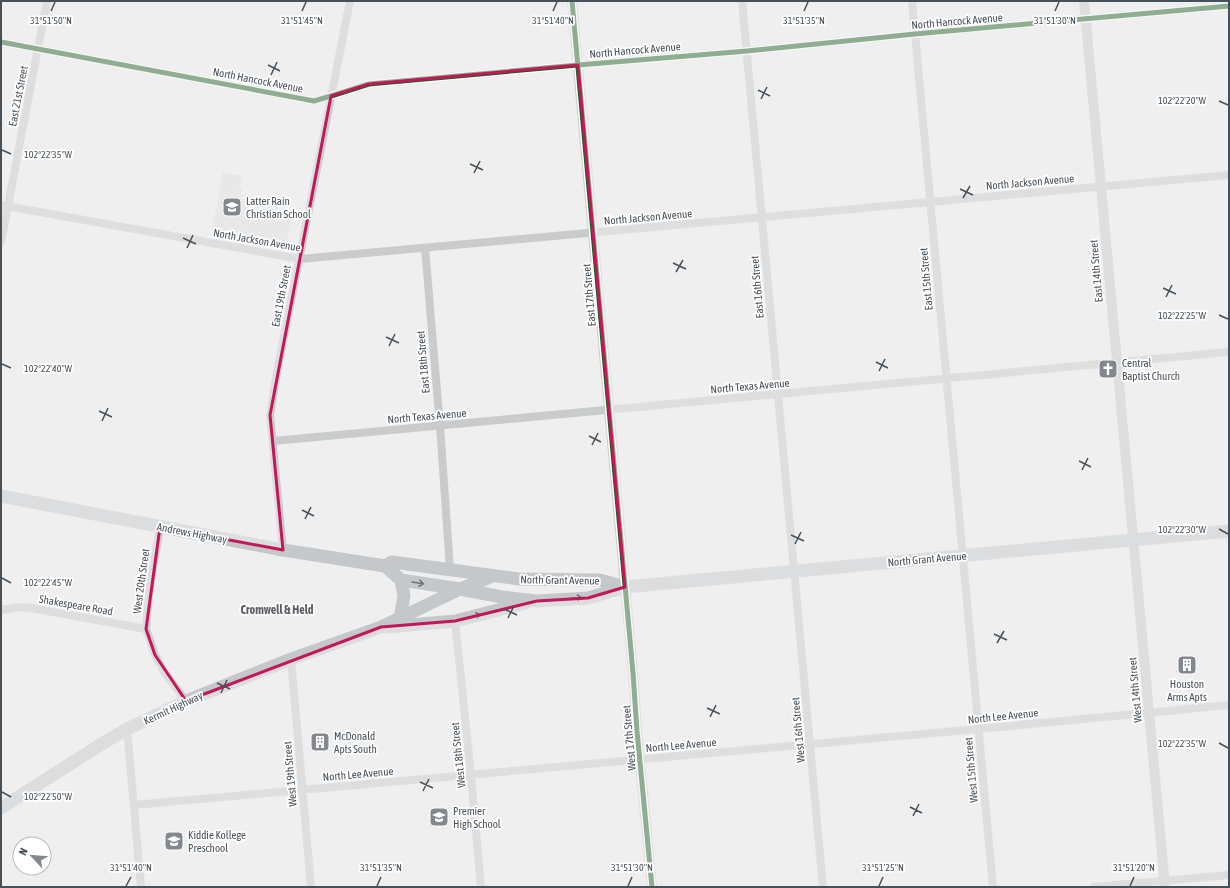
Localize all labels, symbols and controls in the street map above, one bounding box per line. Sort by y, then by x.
street label: North Hancock Avenue [911,11,1003,31]
text: 31°51'50"N [30,15,72,26]
text: 31°51'45"N [281,15,323,26]
text: 31°51'40"N [532,15,574,26]
text: 31°51'35"N [783,15,825,26]
text: 31°51'30"N [1034,15,1076,26]
street label: North Hancock Avenue [589,40,681,60]
street label: East 21st Street [6,65,30,127]
street label: North Hancock Avenue [212,65,304,95]
text: 102°22'20"W [1158,95,1207,106]
text: 102°22'35"W [24,149,73,160]
street label: North Jackson Avenue [985,172,1075,192]
place label: Latter Rain Christian School [246,195,311,220]
school or university icon: Latter Rain Christian School [221,196,243,218]
street label: North Jackson Avenue [603,207,693,227]
street label: North Jackson Avenue [212,226,302,254]
street label: East 14th Street [1087,239,1105,303]
street label: East 15th Street [917,247,935,311]
street label: East 16th Street [748,255,766,319]
street label: East 17th Street [580,263,598,327]
street label: East 19th Street [269,264,293,328]
text: 102°22'25"W [1158,310,1207,321]
street label: East 18th Street [414,330,432,394]
place label: Central Baptist Church [1122,357,1180,382]
church icon: Central Baptist Church [1097,358,1119,380]
text: 102°22'40"W [24,363,73,374]
street label: North Texas Avenue [710,377,790,395]
street label: North Texas Avenue [387,407,467,425]
street label: Andrews Highway [156,520,229,546]
text: 102°22'30"W [1158,524,1207,535]
street label: West 20th Street [130,548,152,614]
street label: North Grant Avenue [887,550,967,568]
street label: North Grant Avenue [520,573,600,587]
text: 102°22'45"W [24,577,73,588]
one-way arrow [411,579,424,587]
street label: Shakespeare Road [38,593,114,617]
one-way arrow [569,595,582,602]
district label: Cromwell & Held [241,603,314,617]
one-way arrow [468,612,481,619]
building icon: Houston Arms Apts [1176,654,1198,676]
street label: West 14th Street [1126,657,1144,723]
place label: Houston Arms Apts [1167,678,1207,703]
street label: Kermit Highway [142,689,205,727]
street label: West 16th Street [789,697,807,763]
street label: West 17th Street [620,705,638,771]
street label: North Lee Avenue [967,706,1039,726]
street label: West 18th Street [449,722,467,788]
place label: McDonald Apts South [334,730,377,755]
building icon: McDonald Apts South [309,731,331,753]
street label: North Lee Avenue [645,736,717,754]
street label: West 15th Street [962,737,980,803]
text: 102°22'35"W [1158,738,1207,749]
street label: West 19th Street [281,741,299,807]
street label: North Lee Avenue [322,765,394,783]
text: 102°22'50"W [24,791,73,802]
place label: Premier High School [453,805,501,830]
school or university icon: Premier High School [428,806,450,828]
place label: Kiddie Kollege Preschool [188,829,246,854]
school or university icon: Kiddie Kollege Preschool [163,830,185,852]
north arrow [12,836,52,876]
text: N [16,846,30,857]
text: 31°51'40"N [110,862,152,873]
text: 31°51'35"N [360,862,402,873]
text: 31°51'30"N [611,862,653,873]
text: 31°51'25"N [862,862,904,873]
text: 31°51'20"N [1113,862,1155,873]

